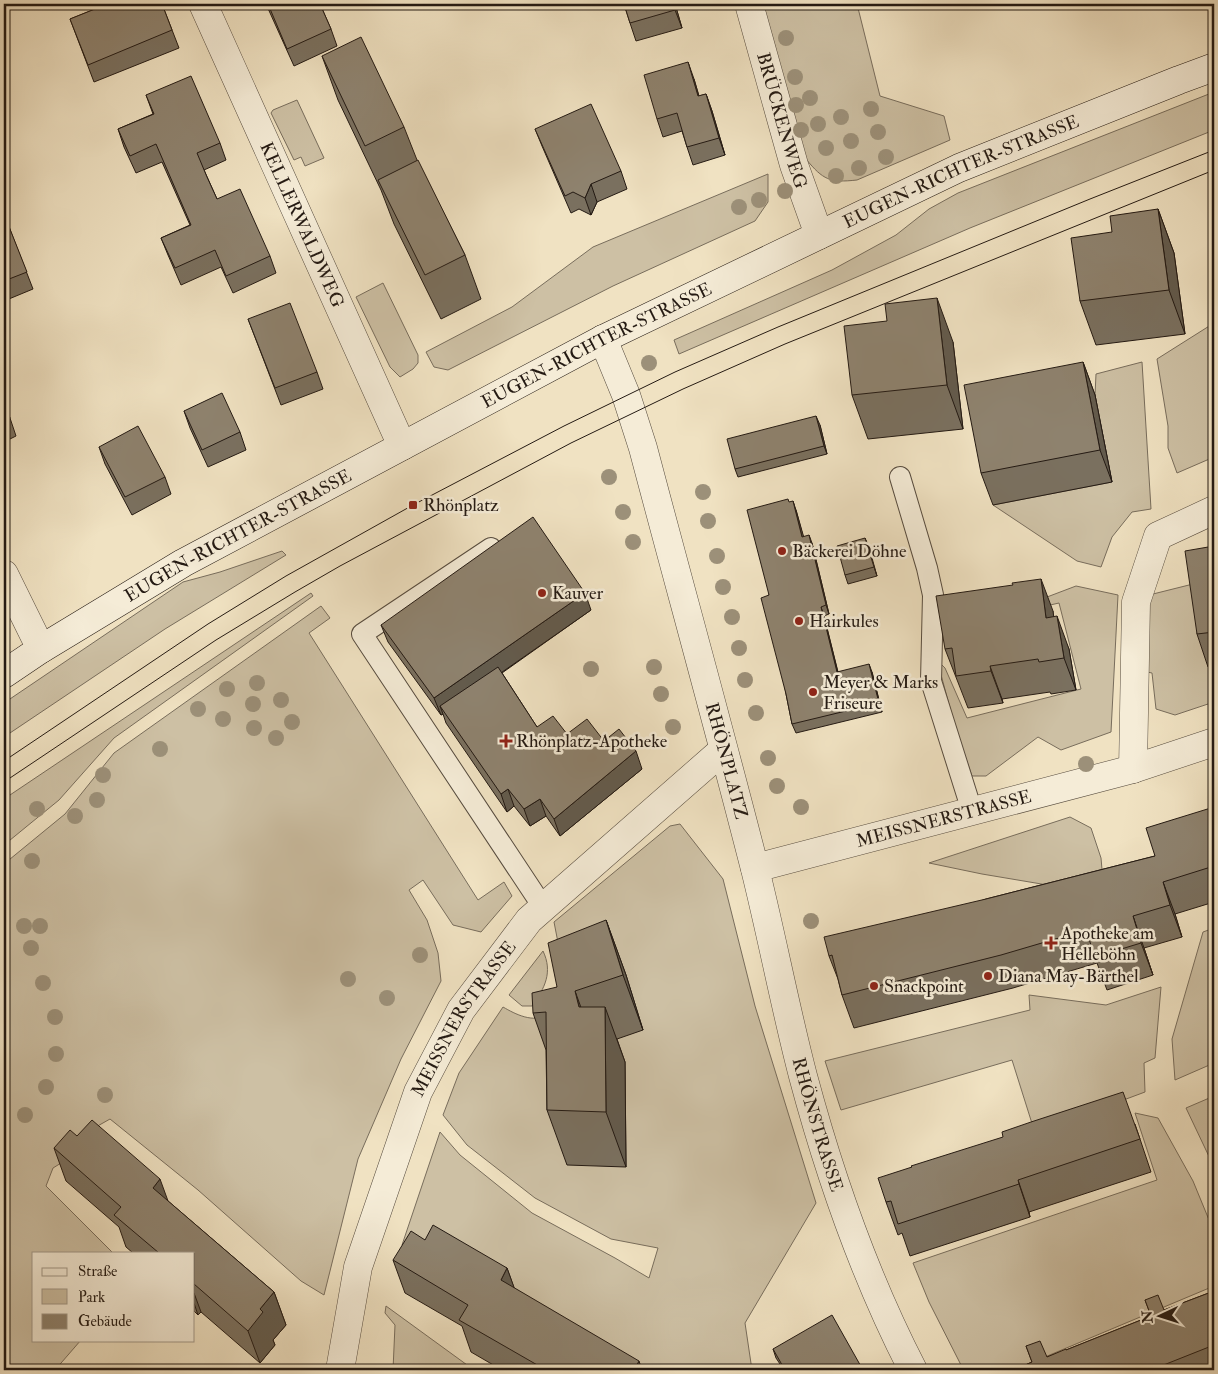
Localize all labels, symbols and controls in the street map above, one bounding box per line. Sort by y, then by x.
street label: BRÜCKENWEG [752,50,813,191]
street label: EUGEN-RICHTER-STRASSE [839,110,1082,233]
street label: KELLERWALDWEG [255,138,350,311]
street label: EUGEN-RICHTER-STRASSE [477,277,715,413]
street label: EUGEN-RICHTER-STRASSE [120,464,355,607]
place label: Rhönplatz [423,494,499,517]
marker: Rhönplatz [407,499,419,511]
place label: Bäckerei Döhne [792,540,907,563]
marker: Bäckerei Döhne [776,545,788,557]
place label: Kauver [552,582,603,605]
marker: Kauver [536,587,548,599]
place label: Hairkules [809,610,879,633]
marker: Hairkules [793,615,805,627]
place label: Meyer & Marks Friseure [823,671,938,715]
marker: Meyer & Marks Friseure [807,686,819,698]
street label: RHÖNPLATZ [700,700,753,822]
place label: Rhönplatz-Apotheke [516,730,668,753]
marker: Rhönplatz-Apotheke [500,735,512,747]
street label: MEISSNERSTRASSE [853,785,1034,853]
place label: Apotheke am Helleböhn [1060,922,1154,966]
street label: MEISSNERSTRASSE [406,936,521,1101]
marker: Apotheke am Helleböhn [1045,937,1057,949]
place label: Diana May-Bärthel [998,965,1139,988]
marker: Diana May-Bärthel [982,970,994,982]
place label: Snackpoint [884,975,964,998]
marker: Snackpoint [868,980,880,992]
street label: RHÖNSTRASSE [787,1055,849,1195]
legend [32,1252,195,1342]
text: Straße [78,1262,117,1281]
text: Park [78,1288,105,1307]
north arrow [1136,1292,1186,1342]
text: N [1139,1310,1157,1325]
text: Gebäude [78,1312,132,1331]

